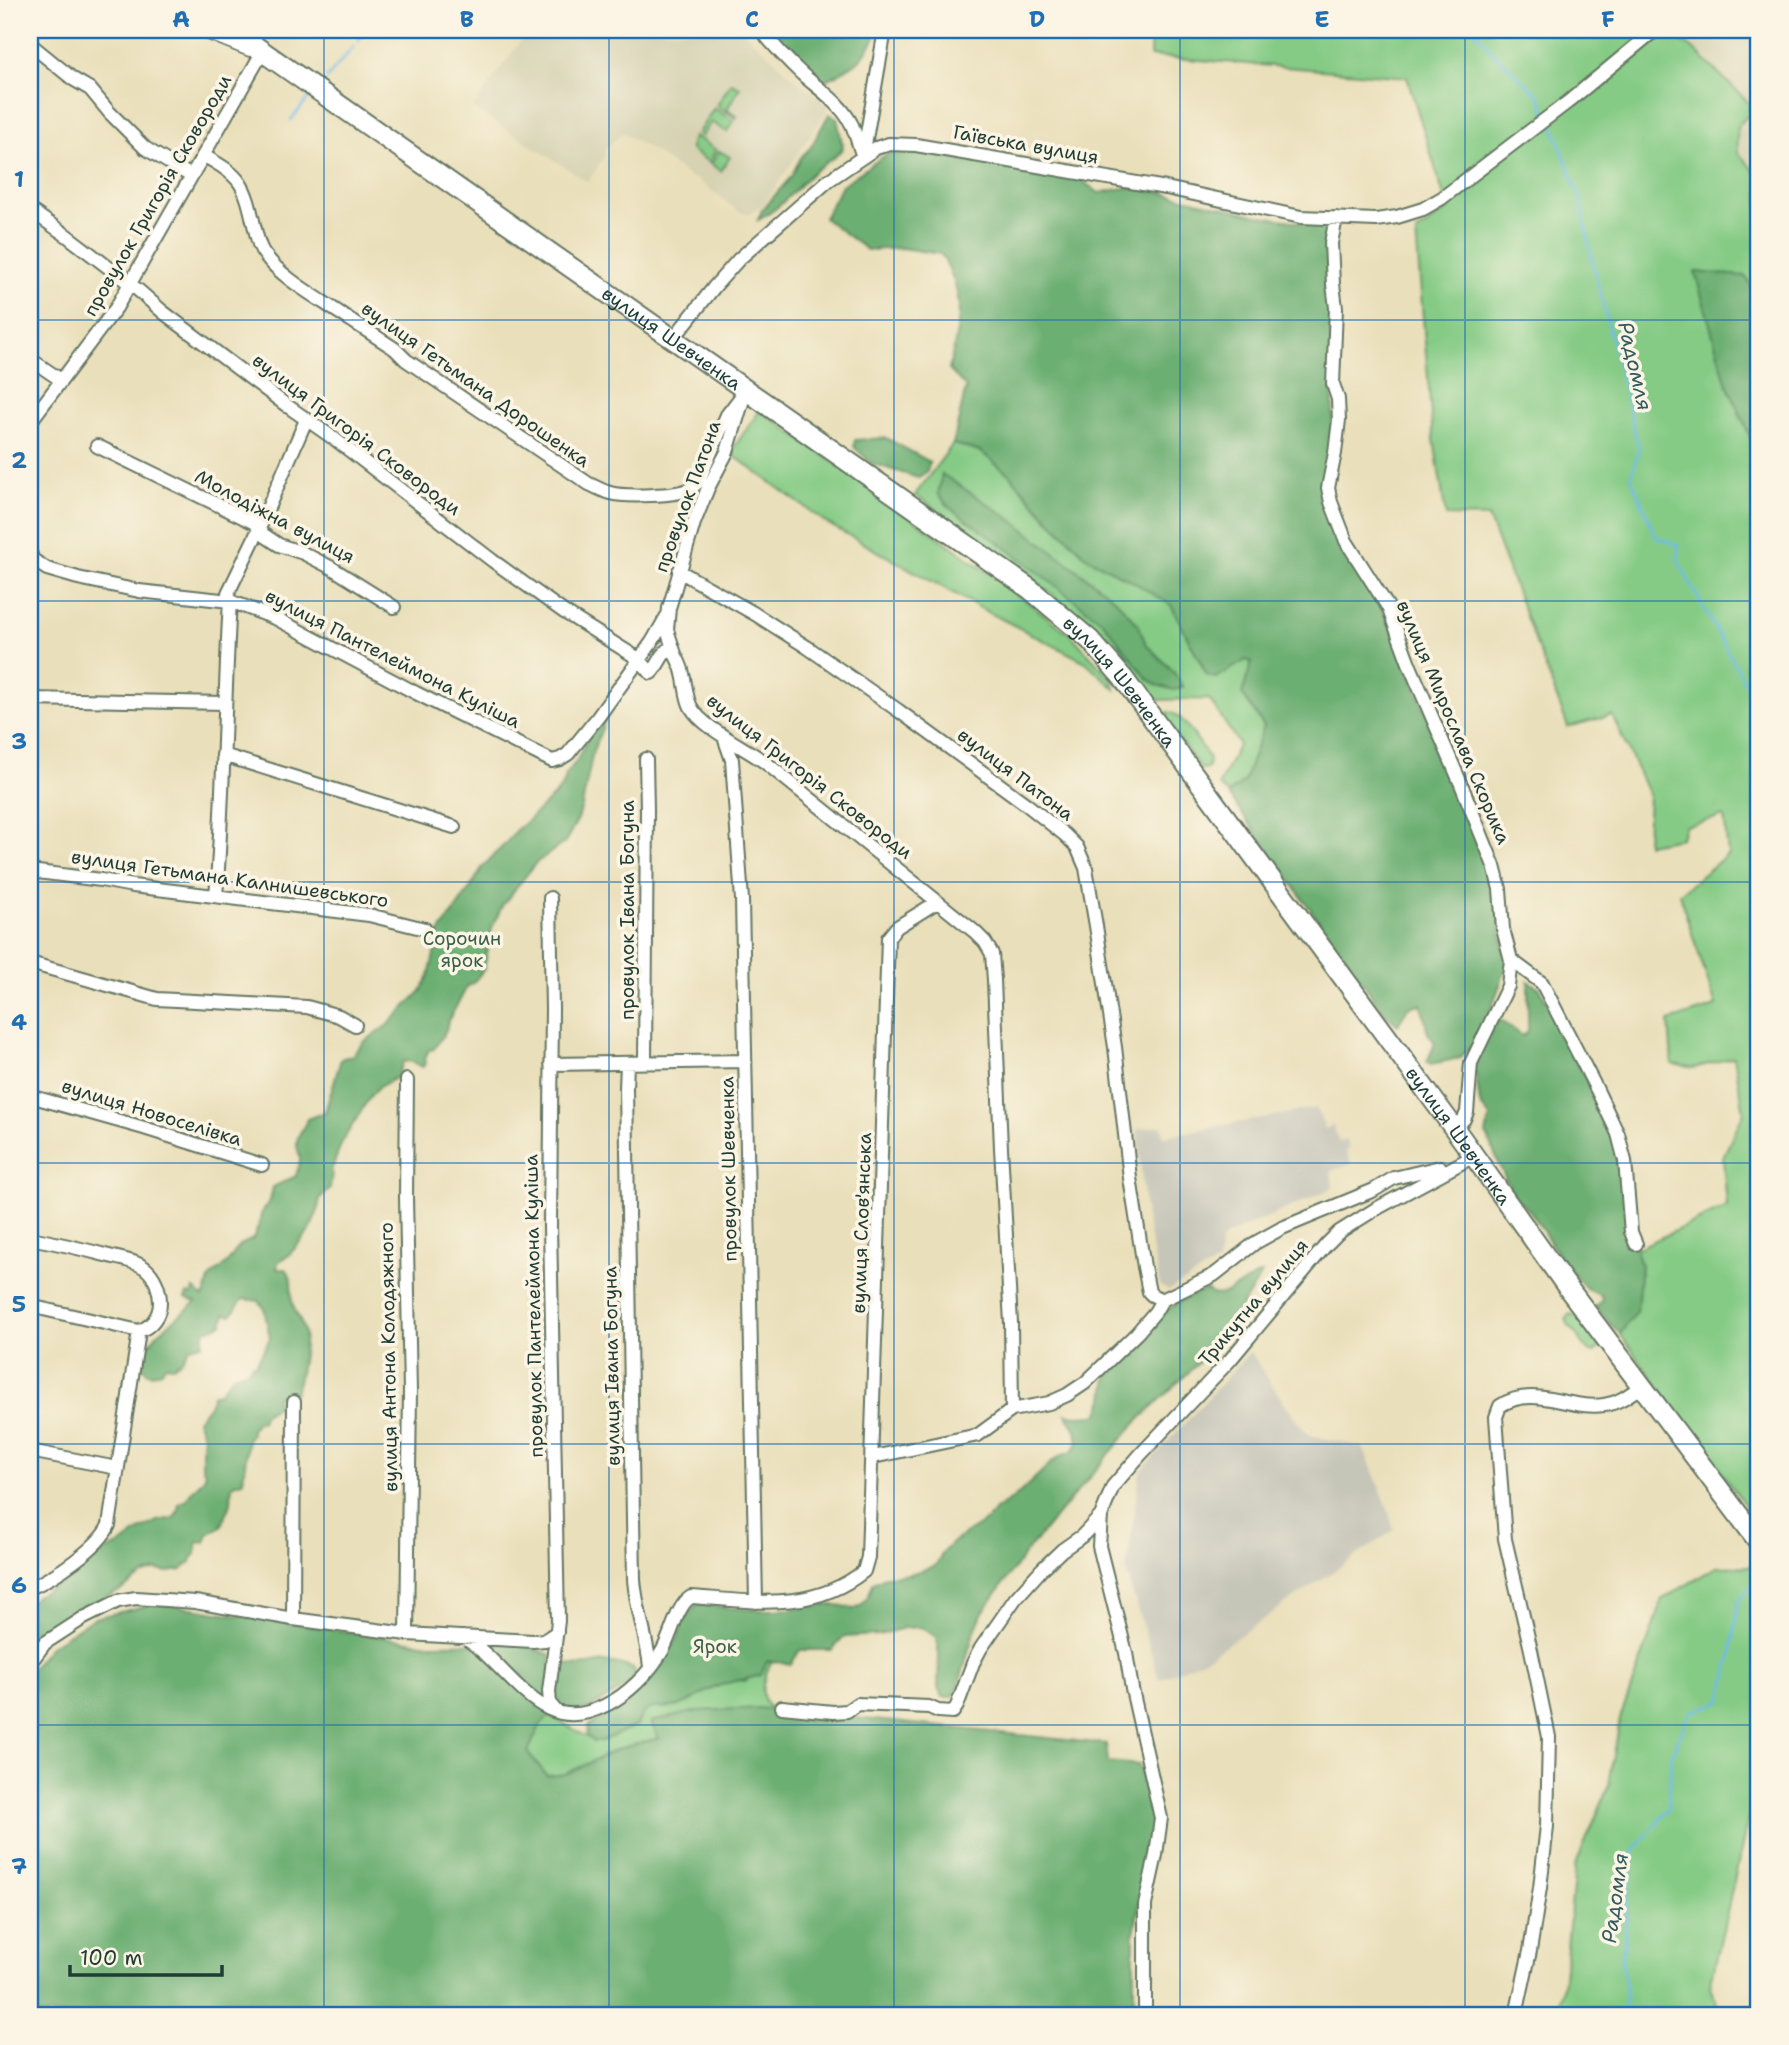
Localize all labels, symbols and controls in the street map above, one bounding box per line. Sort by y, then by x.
text: A [172,4,190,34]
text: B [460,4,474,34]
text: C [745,4,759,34]
text: D [1029,4,1045,34]
text: E [1314,4,1330,34]
text: F [1601,4,1615,34]
street label: провулок Григорія Сковороди [78,70,237,321]
street label: Гаївська вулиця [951,119,1101,170]
text: 1 [14,164,24,194]
street label: вулиця Шевченка [597,281,746,396]
street label: вулиця Гетьмана Дорошенка [357,296,595,473]
water label: Радомля [1611,319,1659,413]
street label: вулиця Григорія Сковороди [247,348,466,521]
street label: провулок Патона [648,417,727,575]
text: 2 [11,445,27,475]
street label: Молодіжна вулиця [190,464,359,569]
street label: вулиця Пантелеймона Куліша [261,583,525,734]
street label: вулиця Мирослава Скорика [1391,596,1516,848]
street label: вулиця Шевченка [1058,610,1182,753]
street label: вулиця Григорія Сковороди [702,688,918,865]
street label: вулиця Патона [952,722,1079,826]
text: 3 [11,726,27,756]
street label: провулок Івана Богуна [615,800,640,1020]
street label: вулиця Гетьмана Калнишевського [70,844,390,913]
park label: Сорочин ярок [423,926,501,973]
text: 4 [11,1007,27,1037]
street label: вулиця Шевченка [1400,1062,1517,1210]
street label: вулиця Новоселівка [59,1073,245,1152]
street label: провулок Шевченка [714,1076,743,1262]
street label: вулиця Слов'янська [846,1132,877,1314]
street label: провулок Пантелеймона Куліша [518,1154,549,1458]
street label: вулиця Антона Колодяжного [374,1222,403,1492]
street label: Трикутна вулиця [1193,1234,1314,1371]
street label: вулиця Івана Богуна [597,1266,626,1466]
text: 5 [12,1289,26,1319]
text: 6 [11,1570,27,1600]
park label: Ярок [693,1634,737,1659]
text: 7 [11,1851,27,1881]
water label: Радомля [1595,1851,1635,1945]
scale bar [70,1933,222,1977]
text: 100 m [80,1944,143,1972]

